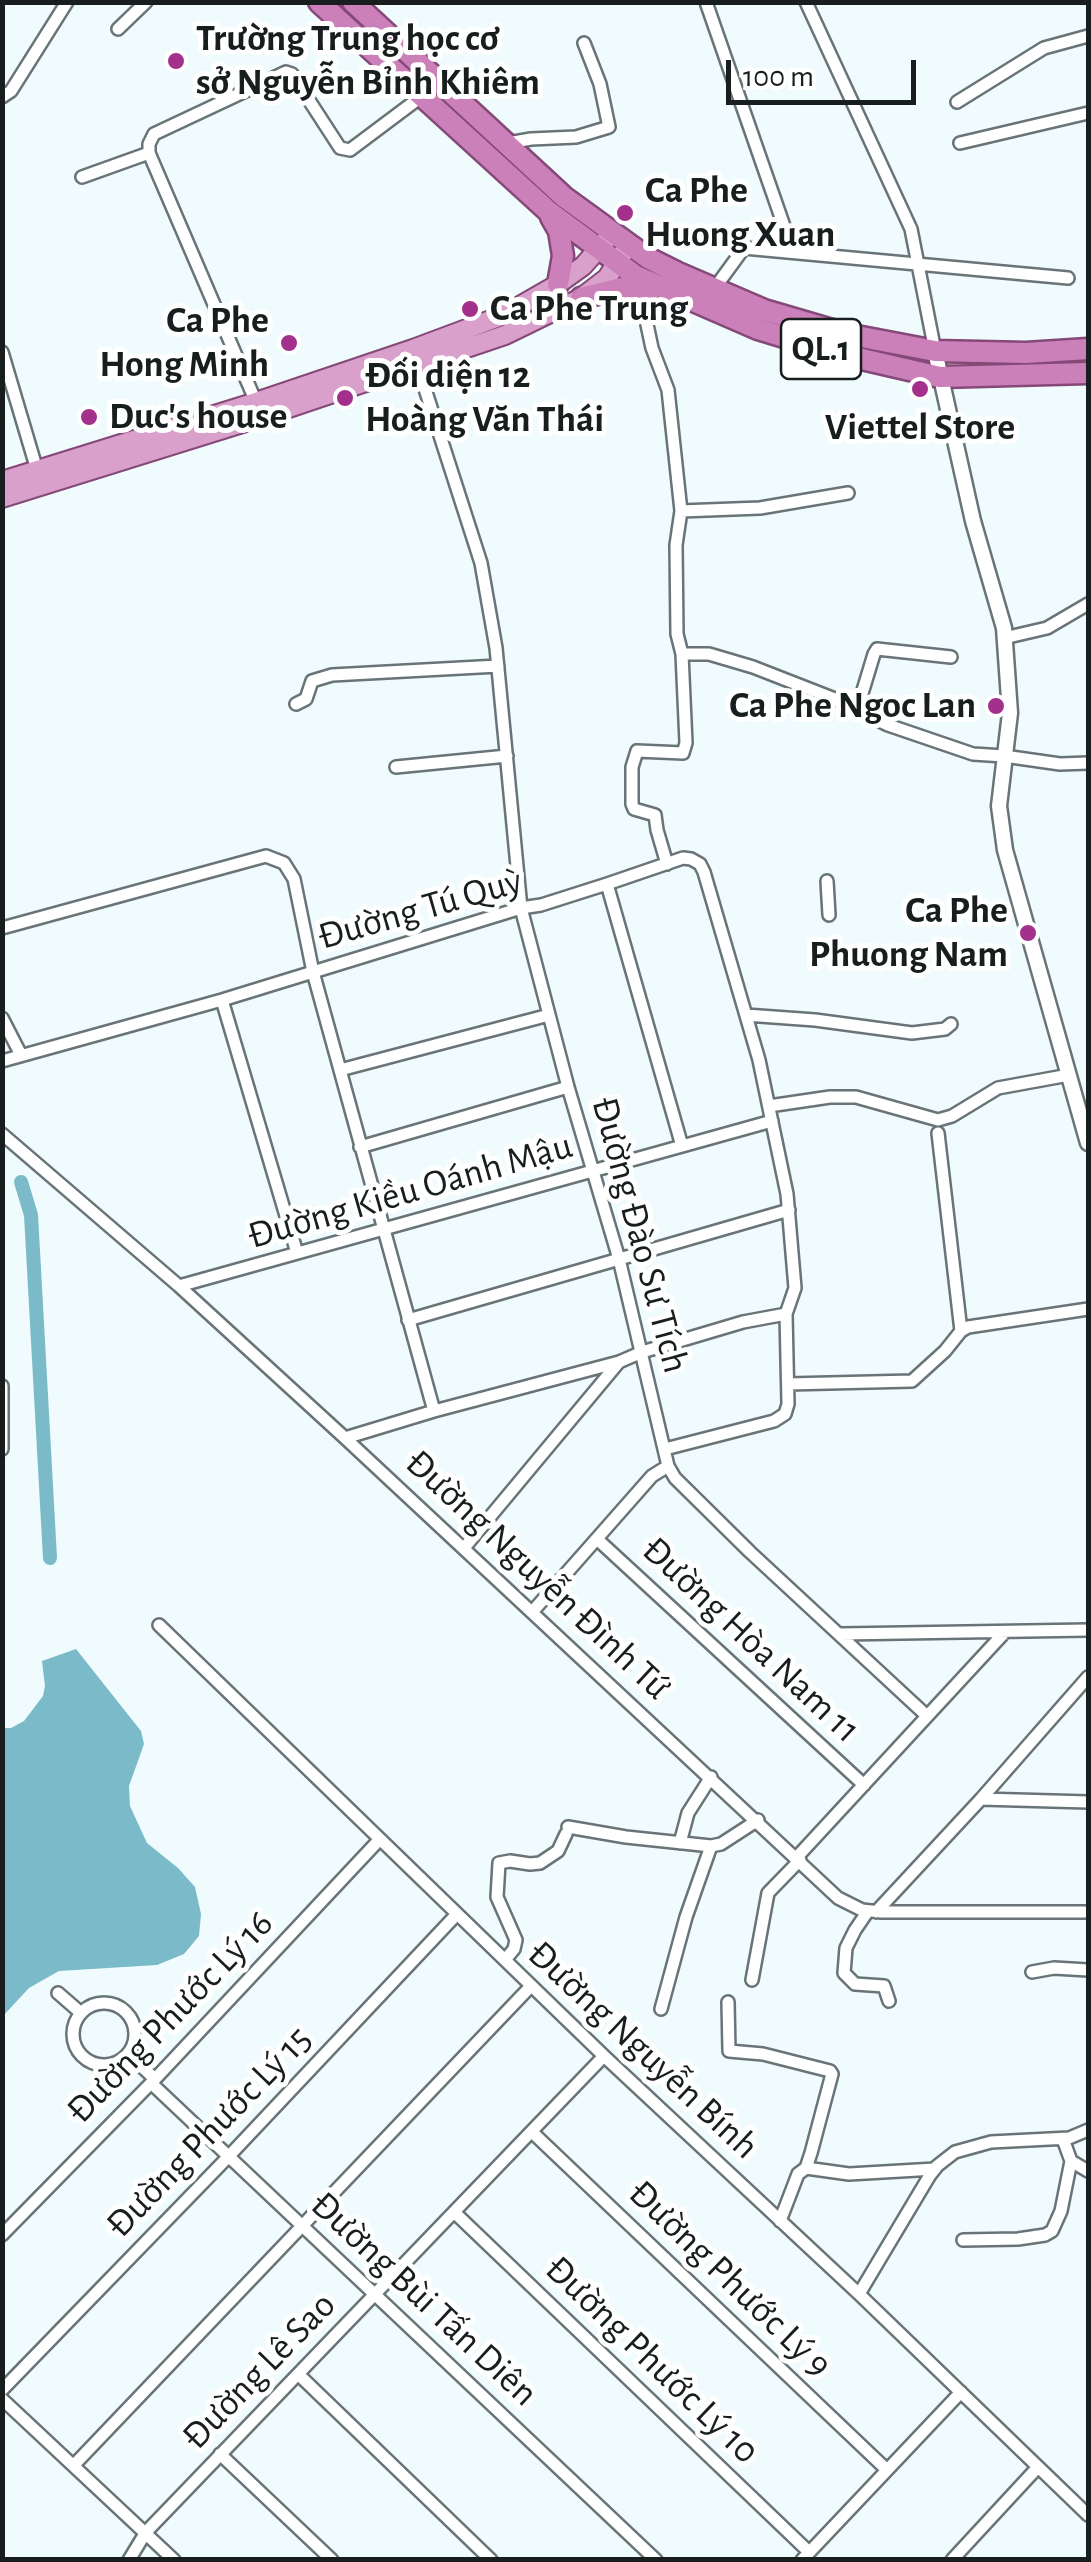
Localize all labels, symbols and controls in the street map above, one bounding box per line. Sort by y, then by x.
place label: Trường Trung học cơ sở Nguyễn Bỉnh Khiêm [196,16,540,105]
scale bar [731,40,921,102]
marker: Trường Trung học cơ sở Nguyễn Bỉnh Khiêm [165,50,187,72]
text: 100 m [743,62,814,92]
place label: Ca Phe Huong Xuan [645,168,835,258]
marker: Ca Phe Huong Xuan [614,202,636,224]
place label: Ca Phe Trung [490,286,688,332]
place label: Ca Phe Hong Minh [99,298,269,388]
marker: Ca Phe Trung [459,298,481,320]
road number: QL.1 [781,319,861,379]
marker: Ca Phe Hong Minh [278,332,300,354]
place label: Đối diện 12 Hoàng Văn Thái [365,353,604,442]
marker: Viettel Store [909,378,931,400]
marker: Đối diện 12 Hoàng Văn Thái [334,387,356,409]
place label: Duc's house [109,394,288,440]
place label: Viettel Store [825,405,1015,451]
marker: Duc's house [78,406,100,428]
place label: Ca Phe Ngoc Lan [729,683,976,729]
marker: Ca Phe Ngoc Lan [985,695,1007,717]
street label: Đường Tú Quỳ [313,858,527,960]
place label: Ca Phe Phuong Nam [809,888,1008,978]
marker: Ca Phe Phuong Nam [1017,922,1039,944]
street label: Đường Đào Sư Tích [581,1092,699,1378]
street label: Đường Kiều Oánh Mậu [242,1123,578,1259]
street label: Đường Nguyễn Đình Tứ [396,1440,680,1710]
street label: Đường Hòa Nam 11 [632,1527,870,1753]
street label: Đường Phước Lý 16 [57,1901,283,2133]
street label: Đường Nguyễn Bính [518,1931,768,2169]
street label: Đường Phước Lý 15 [97,2017,321,2247]
street label: Đường Phước Lý 9 [619,2171,841,2387]
street label: Đường Bùi Tấn Diên [301,2182,547,2416]
street label: Đường Phước Lý 10 [535,2246,769,2474]
street label: Đường Lê Sao [173,2283,345,2459]

